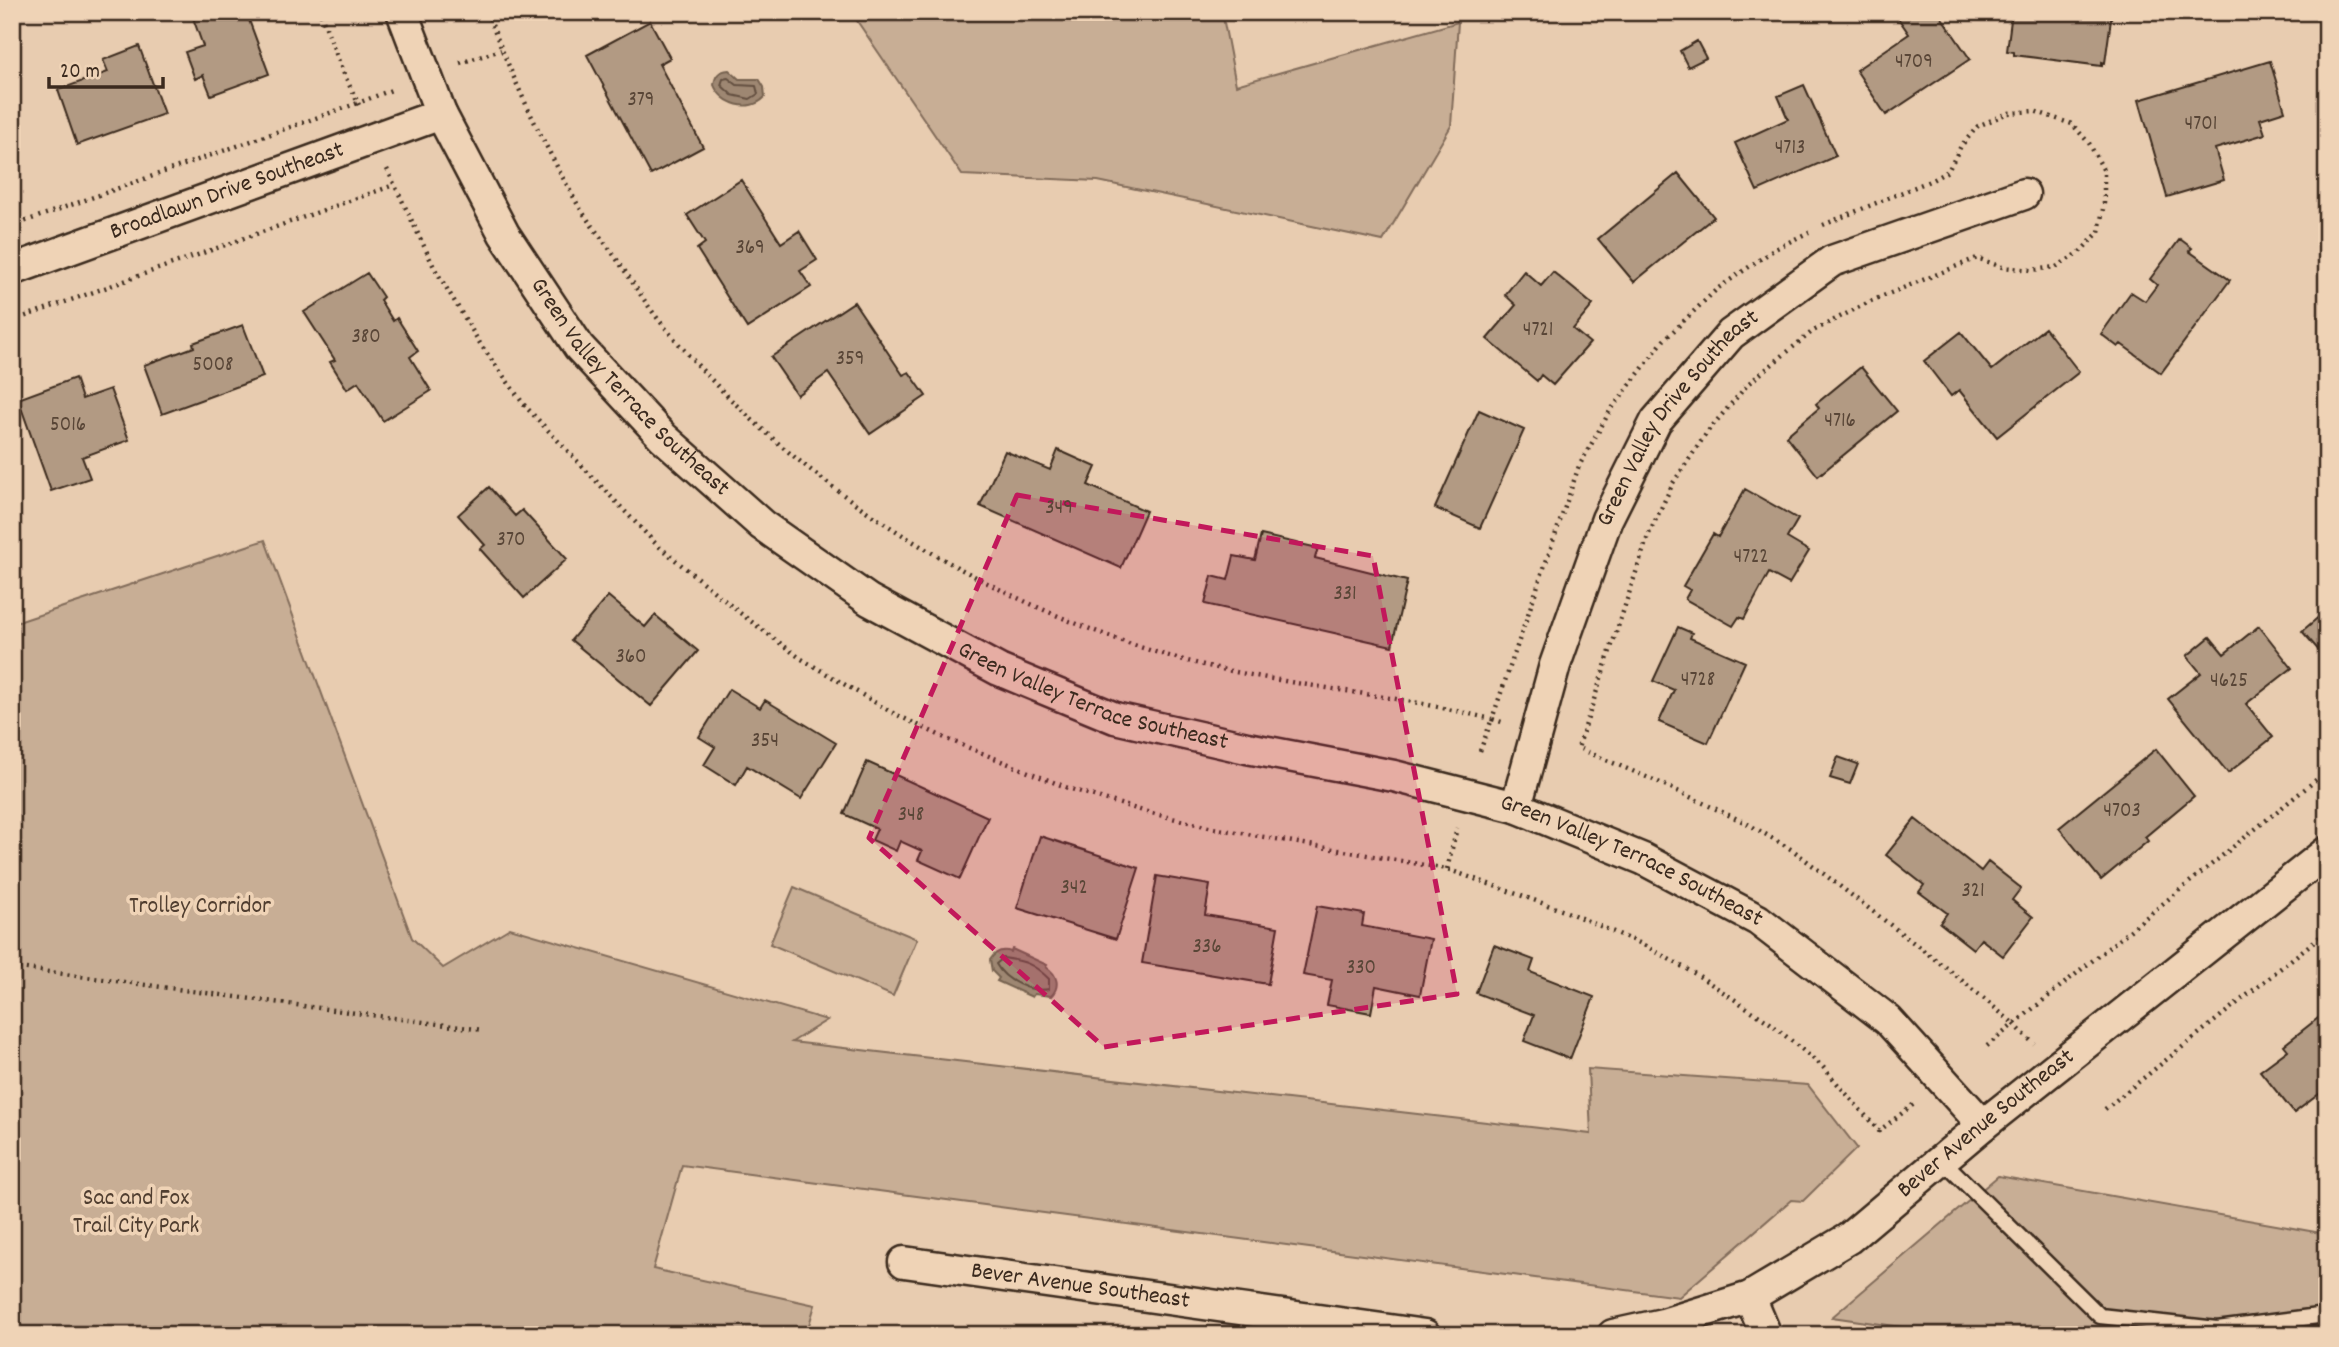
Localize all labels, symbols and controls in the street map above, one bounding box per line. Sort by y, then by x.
scale bar [49,46,163,90]
house number: 4709 [1895,48,1933,78]
text: 20 m [60,58,100,88]
house number: 379 [628,86,655,116]
house number: 4701 [2185,110,2217,140]
street label: Broadlawn Drive Southeast [106,134,349,250]
house number: 4713 [1775,134,1805,164]
house number: 369 [735,234,765,264]
street label: Green Valley Terrace Southeast [521,271,737,505]
street label: Green Valley Drive Southeast [1589,302,1767,531]
house number: 4721 [1523,316,1553,346]
house number: 380 [351,323,381,353]
house number: 359 [836,345,864,375]
house number: 5008 [192,351,234,381]
house number: 4716 [1824,407,1856,437]
house number: 5016 [50,411,86,441]
house number: 349 [1045,494,1073,524]
house number: 370 [497,526,525,556]
house number: 4722 [1733,543,1769,573]
house number: 331 [1333,580,1357,610]
street label: Green Valley Terrace Southeast [951,634,1231,760]
house number: 360 [615,643,647,673]
house number: 4728 [1681,666,1715,696]
house number: 4625 [2210,667,2248,697]
house number: 354 [751,727,779,757]
street label: Green Valley Terrace Southeast [1497,787,1769,936]
house number: 4703 [2103,797,2141,827]
house number: 348 [898,801,924,831]
house number: 342 [1060,874,1088,904]
house number: 321 [1961,877,1985,907]
park label: Trolley Corridor [129,890,271,924]
house number: 336 [1193,933,1221,963]
house number: 330 [1346,954,1376,984]
street label: Bever Avenue Southeast [1890,1041,2083,1207]
park label: Sac and Fox Trail City Park [73,1182,199,1244]
street label: Bever Avenue Southeast [969,1255,1192,1319]

